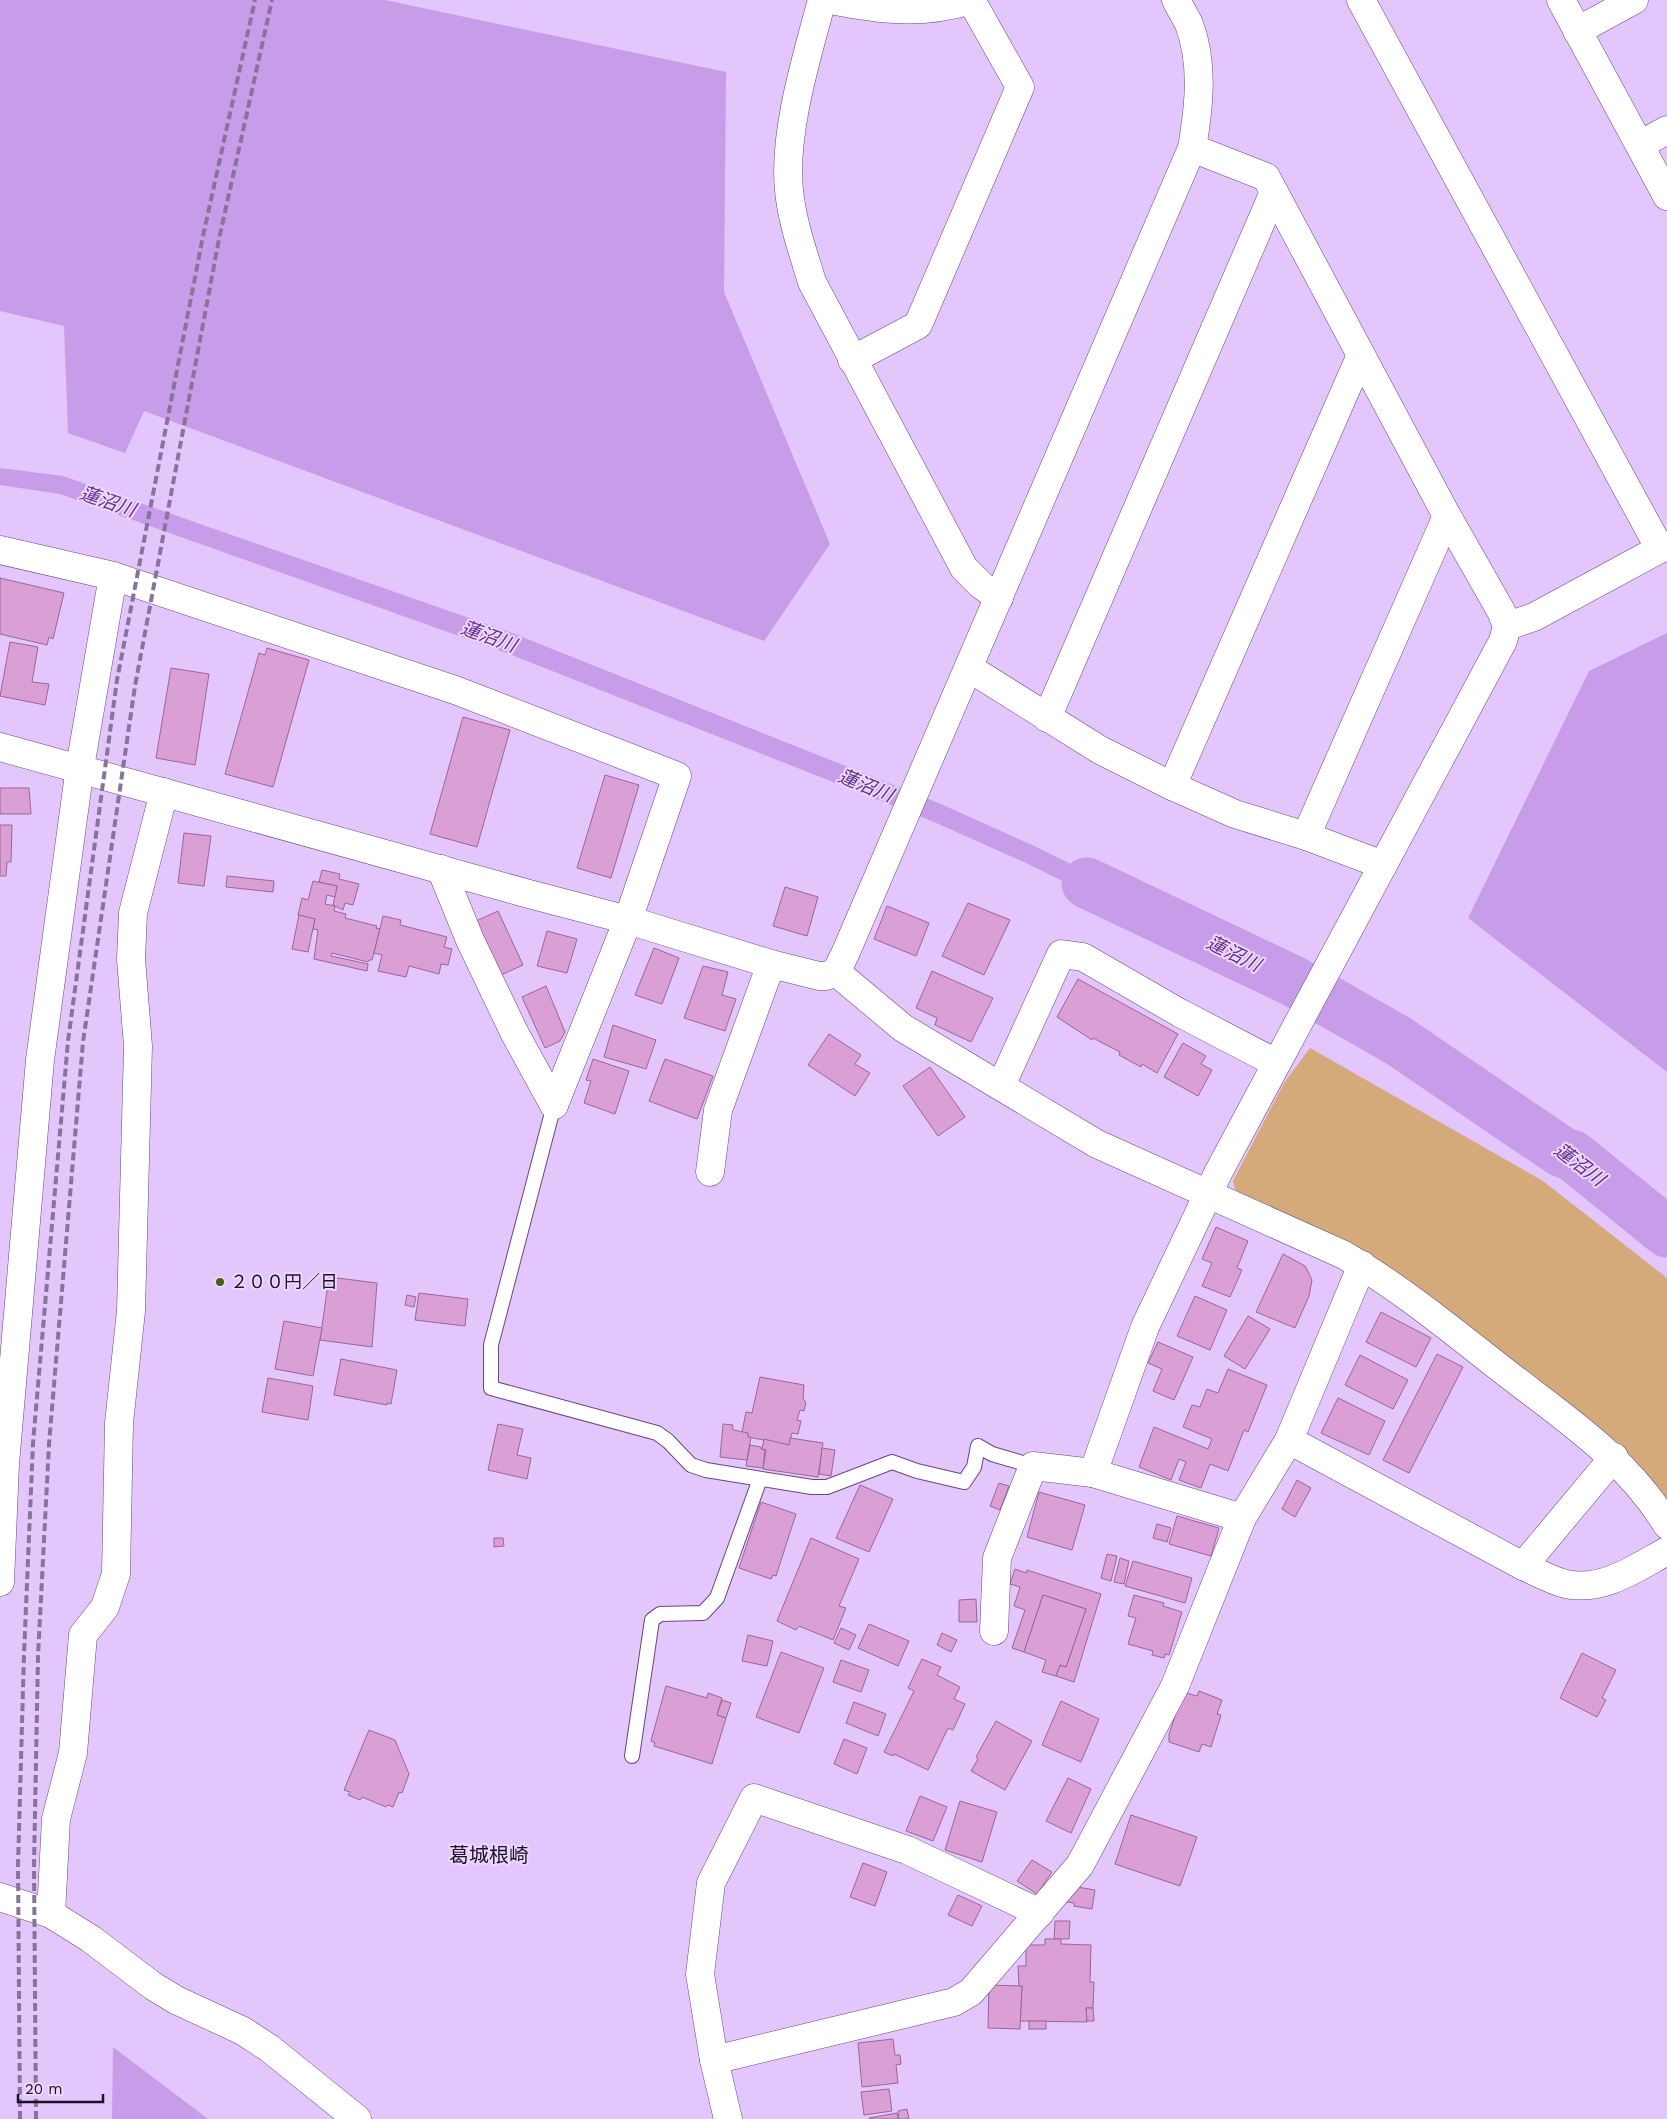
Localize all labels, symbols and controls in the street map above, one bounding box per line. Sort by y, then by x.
water label: 蓮沼川 [77,481,140,522]
water label: 蓮沼川 [458,616,521,658]
water label: 蓮沼川 [835,764,898,808]
water label: 蓮沼川 [1203,931,1266,977]
water label: 蓮沼川 [1550,1138,1611,1192]
place label: ２００円／日 [230,1271,338,1292]
marker: ２００円／日 [214,1276,226,1288]
district label: 葛城根崎 [449,1843,529,1867]
scale bar [18,2072,102,2104]
text: 20 m [25,2080,63,2098]

